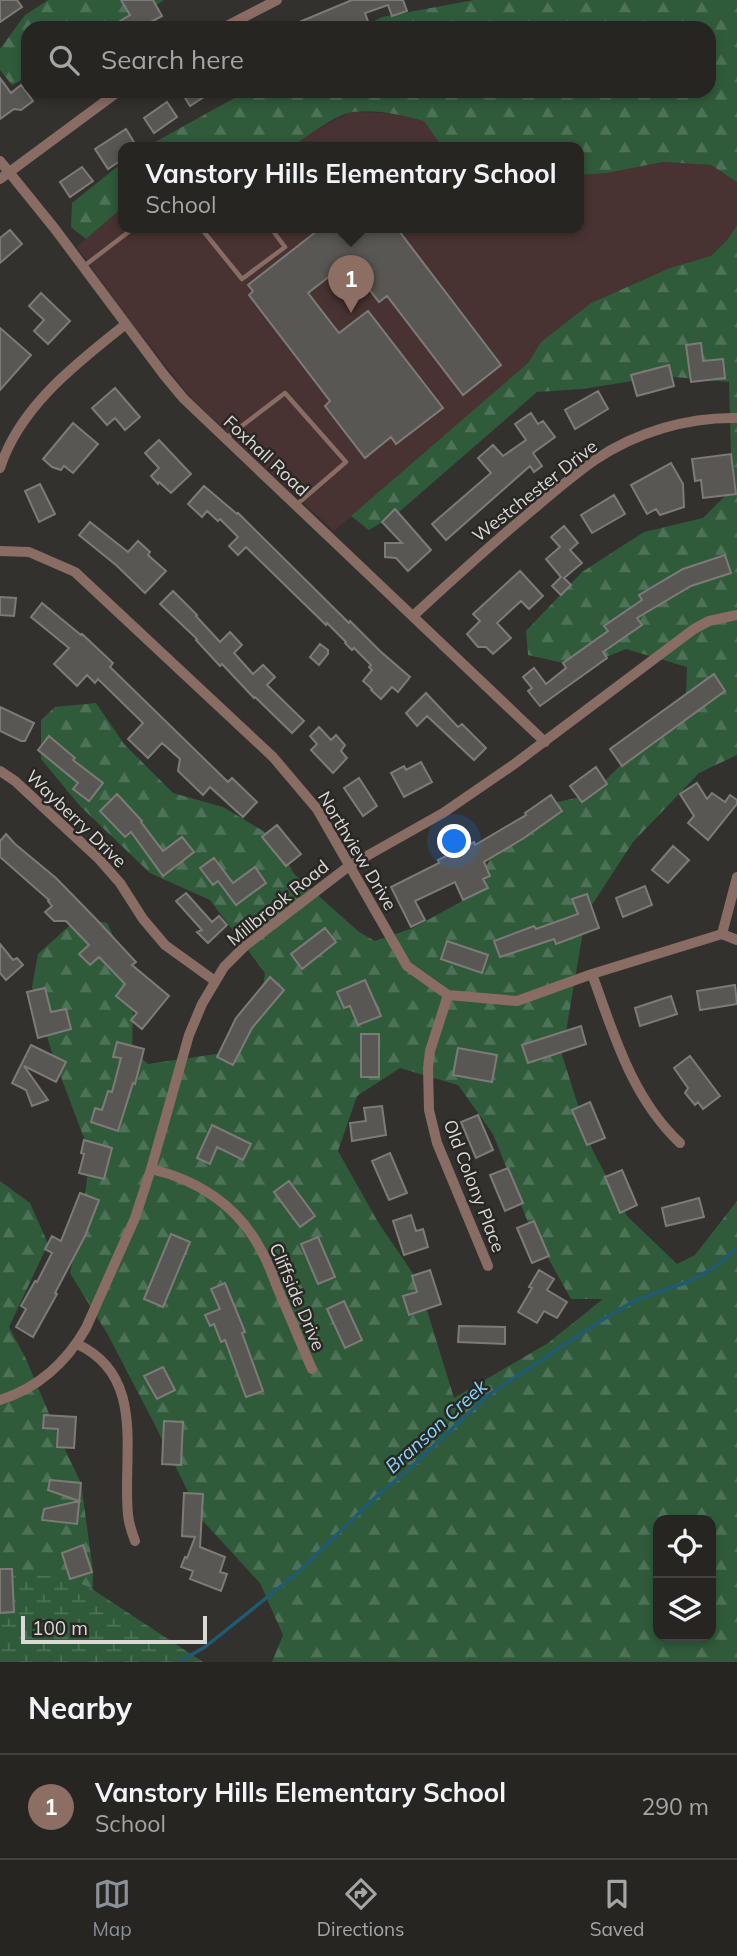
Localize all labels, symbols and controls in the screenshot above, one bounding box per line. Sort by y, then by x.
search box [21,21,716,98]
icon: search [45,41,83,79]
text: Search here [101,43,244,76]
popup [118,142,584,233]
text: Vanstory Hills Elementary School [145,157,557,190]
text: School [145,190,216,219]
pin: 1 [328,255,374,313]
street label: Foxhall Road [219,410,314,501]
street label: Westchester Drive [467,435,602,547]
street label: Wayberry Drive [21,765,132,872]
street label: Northview Drive [313,787,402,914]
your location [437,824,471,858]
street label: Millbrook Road [222,855,333,951]
street label: Old Colony Place [439,1116,510,1255]
street label: Cliffside Drive [264,1240,330,1354]
water label: Branson Creek [380,1373,493,1478]
map controls [653,1515,716,1641]
button: locate [653,1515,716,1578]
button: layers [653,1578,716,1641]
scale bar [21,1613,206,1645]
text: 100 m [32,1616,88,1640]
text: Nearby [28,1689,132,1727]
text: Vanstory Hills Elementary School [95,1776,506,1809]
text: 1 [44,1792,58,1821]
text: 290 m [641,1792,709,1821]
text: School [95,1809,166,1838]
tab: Map [93,1875,132,1941]
tab: Directions [317,1875,405,1941]
tab: Saved [590,1875,644,1941]

